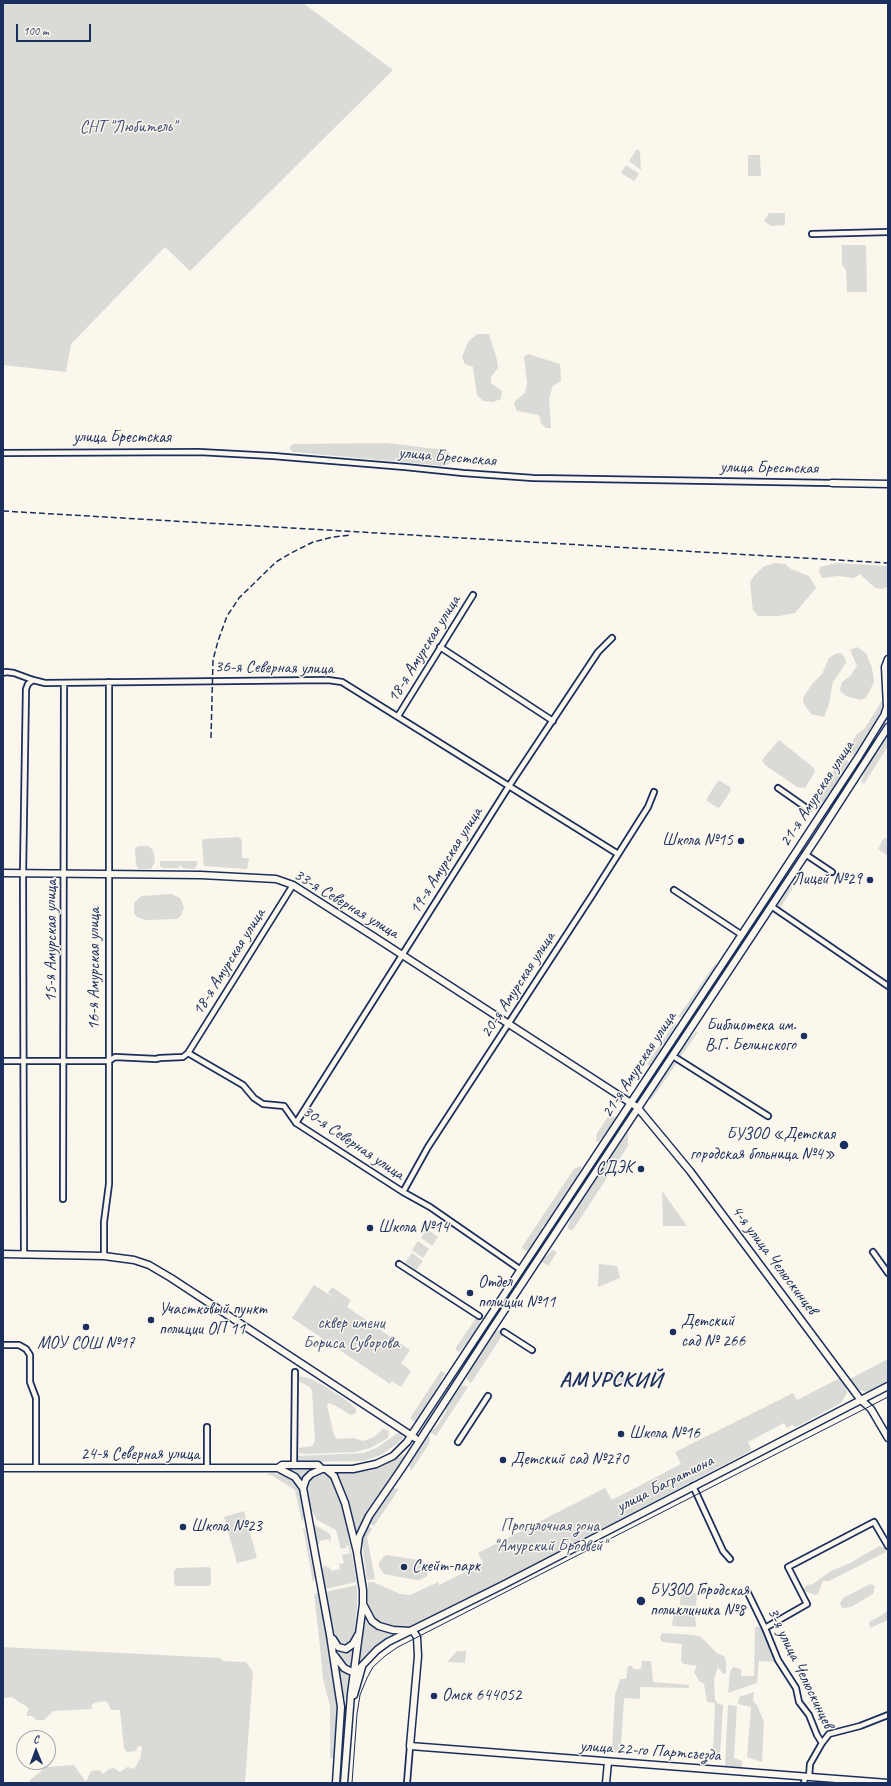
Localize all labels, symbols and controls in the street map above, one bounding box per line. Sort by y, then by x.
scale bar [18,16,93,42]
text: 100 m [23,23,49,39]
park label: СНТ "Любитель" [80,118,176,138]
street label: улица Брестская [73,428,171,448]
street label: улица Брестская [397,443,497,471]
street label: улица Брестская [720,457,818,479]
street label: 18-я Амурская улица [383,592,465,706]
street label: 36-я Северная улица [214,657,334,679]
street label: 21-я Амурская улица [775,737,859,851]
street label: 19-я Амурская улица [405,804,487,918]
place label: Школа №15 [662,831,733,851]
marker: Школа №15 [736,836,746,846]
street label: 33-я Северная улица [290,865,402,943]
place label: Лицей №29 [792,870,862,890]
marker: Лицей №29 [865,875,875,885]
street label: 15-я Амурская улица [42,880,62,1002]
street label: 18-я Амурская улица [188,905,270,1019]
street label: 16-я Амурская улица [85,908,105,1030]
street label: 20-я Амурская улица [476,928,560,1042]
street label: 21-я Амурская улица [597,1008,681,1122]
place label: Библиотека им. В.Г. Белинского [705,1016,796,1056]
marker: Библиотека им. В.Г. Белинского [799,1031,809,1041]
street label: 30-я Северная улица [298,1101,408,1185]
place label: БУЗОО «Детская городская больница №4» [690,1125,835,1165]
marker: БУЗОО «Детская городская больница №4» [838,1139,850,1151]
place label: СДЭК [596,1159,633,1179]
marker: СДЭК [636,1164,646,1174]
street label: 4-я улица Челюскинцев [726,1201,822,1319]
place label: Школа №14 [378,1218,449,1238]
marker: Школа №14 [365,1223,375,1233]
place label: Отдел полиции №11 [478,1273,555,1313]
marker: Отдел полиции №11 [465,1288,475,1298]
place label: Участковый пункт полиции ОП 11 [159,1300,266,1340]
place label: Детский сад № 266 [681,1312,745,1352]
park label: сквер имени Бориса Суворова [303,1314,399,1354]
marker: Участковый пункт полиции ОП 11 [146,1315,156,1325]
marker: МОУ СОШ №17 [81,1322,91,1332]
marker: Детский сад № 266 [668,1327,678,1337]
place label: МОУ СОШ №17 [37,1334,135,1354]
district label: АМУРСКИЙ [557,1367,665,1393]
place label: Школа №16 [629,1424,700,1444]
marker: Школа №16 [616,1429,626,1439]
street label: 24-я Северная улица [81,1445,199,1465]
place label: Детский сад №270 [511,1450,628,1470]
street label: улица Багратиона [613,1451,717,1517]
marker: Детский сад №270 [498,1455,508,1465]
place label: Школа №23 [191,1517,262,1537]
park label: Прогулочная зона "Амурский Бродвей" [494,1517,606,1557]
marker: Школа №23 [178,1522,188,1532]
place label: Скейт-парк [412,1557,480,1577]
marker: Скейт-парк [399,1562,409,1572]
place label: БУЗОО Городская поликлиника №8 [650,1581,749,1621]
marker: БУЗОО Городская поликлиника №8 [635,1595,647,1607]
street label: 3-я улица Челюскинцев [762,1604,838,1732]
place label: Омск 644052 [442,1686,521,1706]
marker: Омск 644052 [429,1691,439,1701]
north arrow [16,1730,56,1770]
text: С [33,1732,39,1746]
street label: улица 22-го Партсъезда [579,1736,721,1766]

